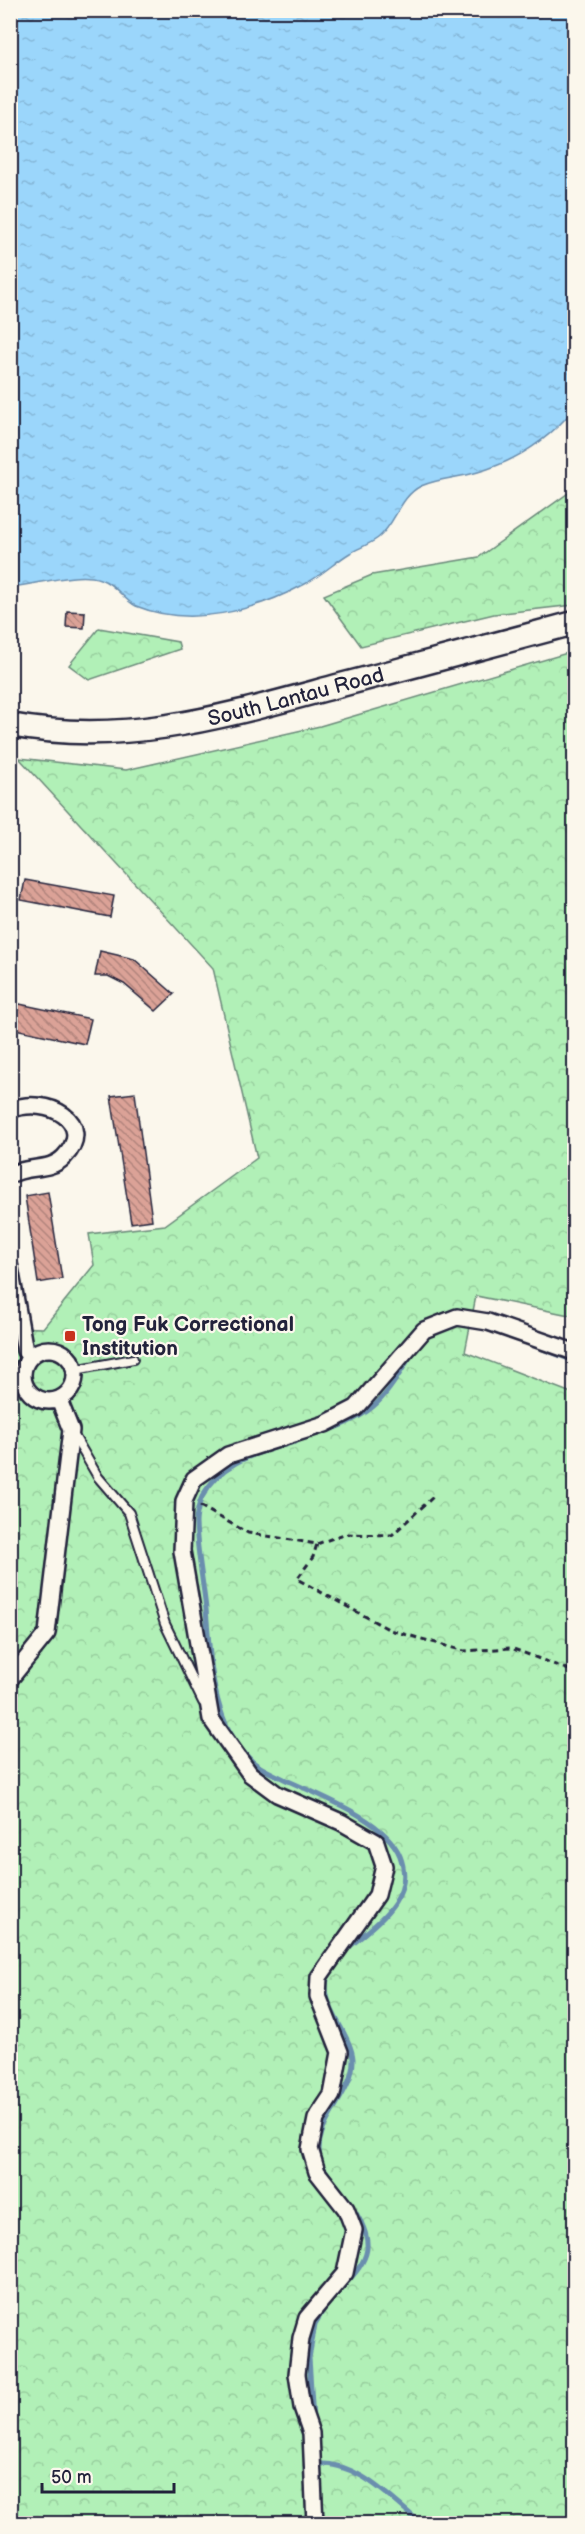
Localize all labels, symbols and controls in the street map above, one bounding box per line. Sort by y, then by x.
street label: South Lantau Road [206,662,387,732]
place label: Tong Fuk Correctional Institution [82,1312,294,1361]
marker: Tong Fuk Correctional Institution [63,1329,77,1343]
scale bar [42,2456,174,2494]
text: 50 m [51,2467,92,2488]

